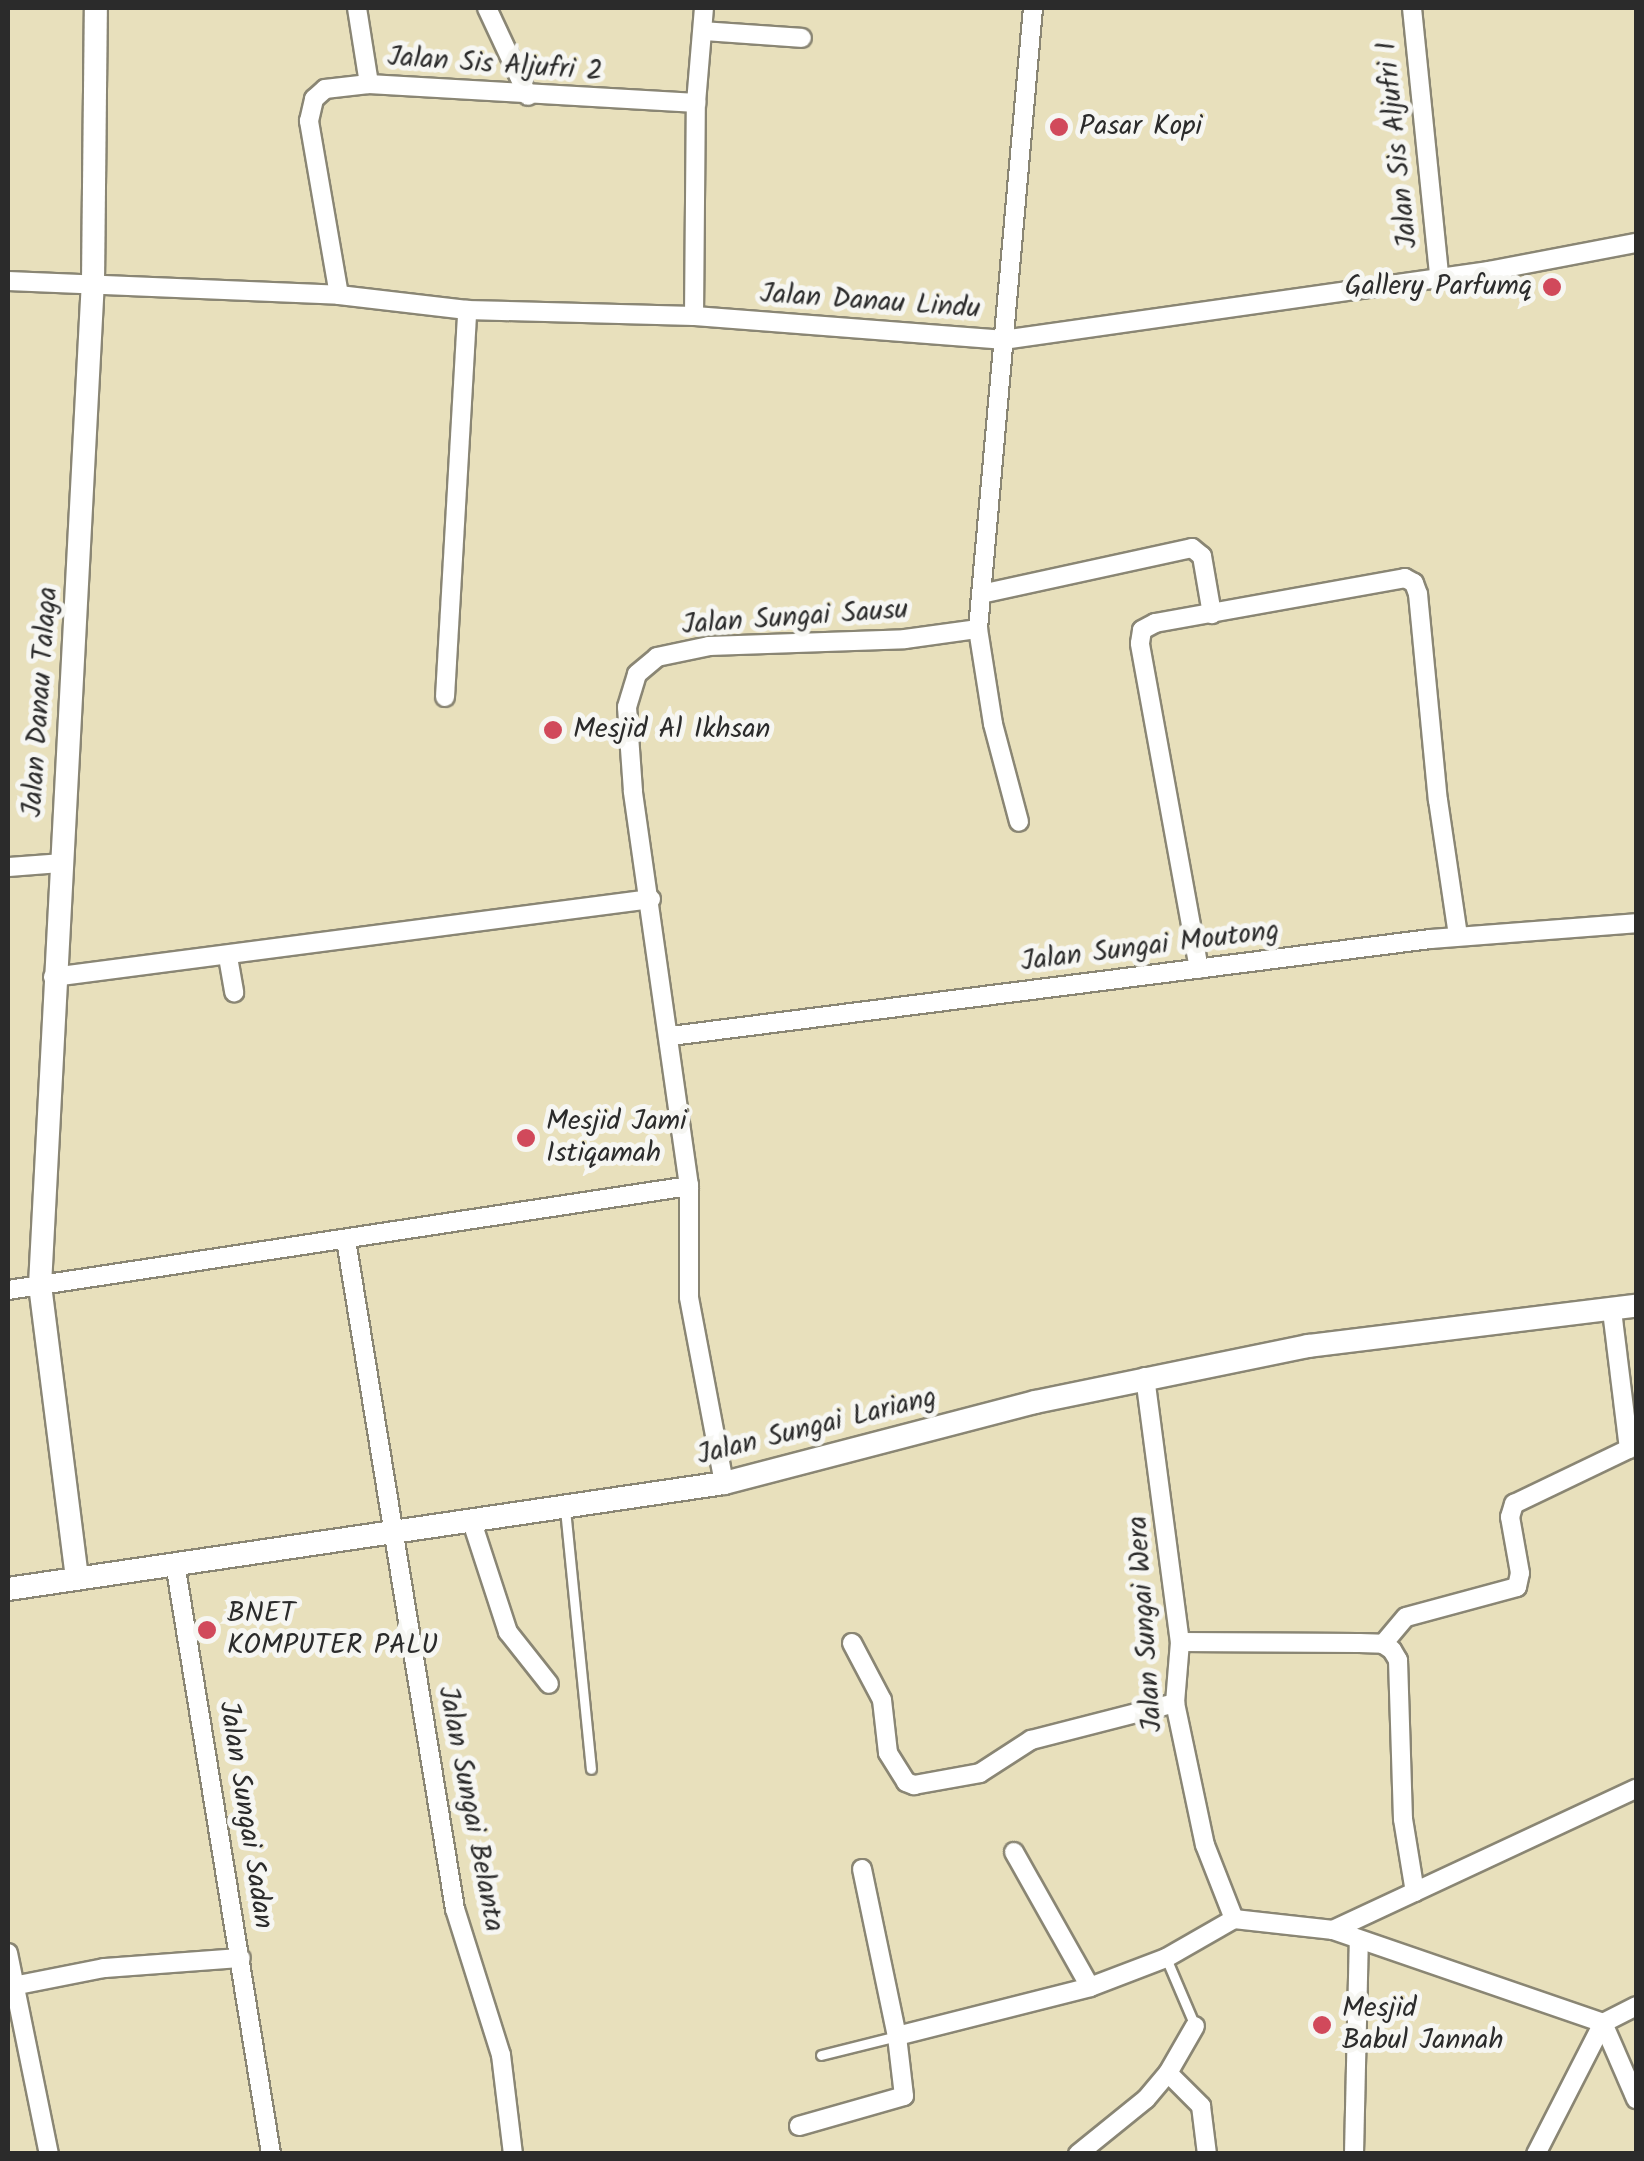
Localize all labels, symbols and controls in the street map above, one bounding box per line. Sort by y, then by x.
street label: Jalan Sis Aljufri I [1370,40,1426,250]
street label: Jalan Sis Aljufri 2 [386,41,604,89]
place label: Pasar Kopi [1079,110,1202,144]
marker: Pasar Kopi [1048,116,1070,138]
place label: Gallery Parfumq [1345,270,1532,304]
marker: Gallery Parfumq [1541,276,1563,298]
street label: Jalan Danau Lindu [759,278,981,326]
street label: Jalan Danau Talaga [16,586,66,818]
street label: Jalan Sungai Sausu [681,593,909,643]
place label: Mesjid Al Ikhsan [573,713,771,747]
marker: Mesjid Al Ikhsan [542,719,564,741]
street label: Jalan Sungai Moutong [1019,914,1281,980]
place label: Mesjid Jami Istiqamah [546,1105,687,1171]
marker: Mesjid Jami Istiqamah [515,1127,537,1149]
street label: Jalan Sungai Lariang [694,1381,940,1473]
street label: Jalan Sungai Wera [1122,1515,1170,1733]
place label: BNET KOMPUTER PALU [227,1597,438,1663]
marker: BNET KOMPUTER PALU [196,1619,218,1641]
street label: Jalan Sungai Belanta [430,1683,510,1935]
street label: Jalan Sungai Sadan [210,1699,280,1931]
place label: Mesjid Babul Jannah [1342,1992,1503,2058]
marker: Mesjid Babul Jannah [1311,2014,1333,2036]

